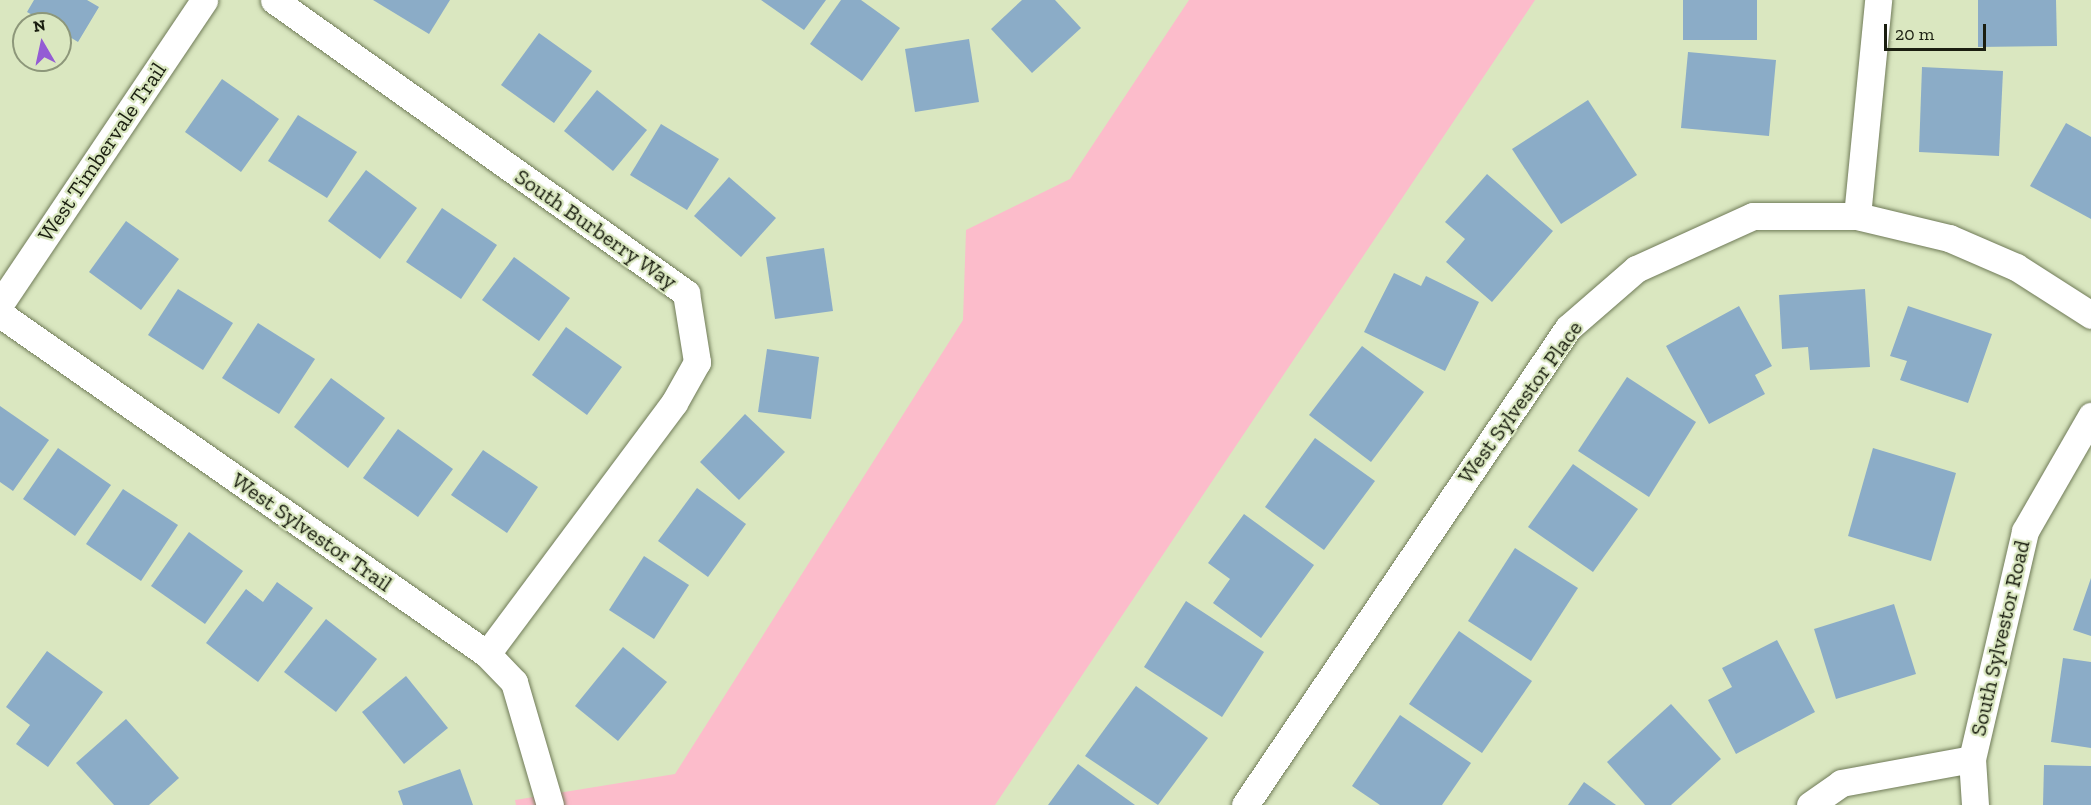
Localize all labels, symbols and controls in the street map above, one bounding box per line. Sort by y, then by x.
north arrow [12,12,72,72]
scale bar [1887,12,1989,50]
text: N [32,15,47,36]
text: 20 m [1895,23,1934,45]
street label: West Timbervale Trail [32,57,172,247]
street label: South Burberry Way [509,163,683,295]
street label: West Sylvestor Place [1452,315,1588,489]
street label: West Sylvestor Trail [226,467,398,597]
street label: South Sylvestor Road [1965,537,2035,739]

